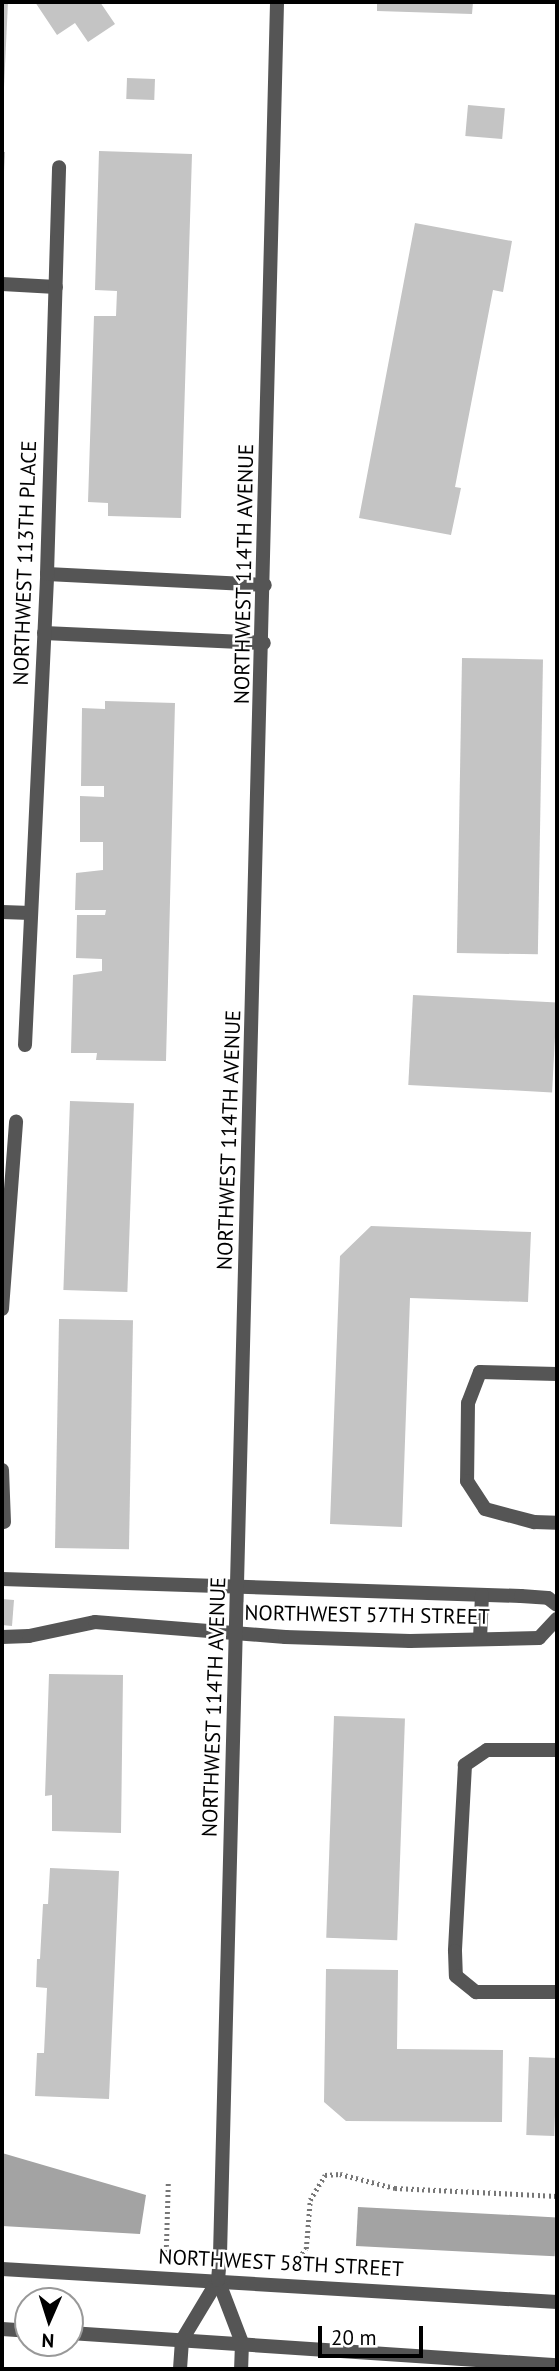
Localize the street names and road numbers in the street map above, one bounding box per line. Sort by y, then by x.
street label: NORTHWEST 113TH PLACE [8,440,42,686]
street label: NORTHWEST 114TH AVENUE [229,443,259,705]
street label: NORTHWEST 114TH AVENUE [212,1009,246,1271]
street label: NORTHWEST 114TH AVENUE [197,1576,231,1838]
street label: NORTHWEST 57TH STREET [244,1600,490,1630]
street label: NORTHWEST 58TH STREET [157,2244,405,2282]

